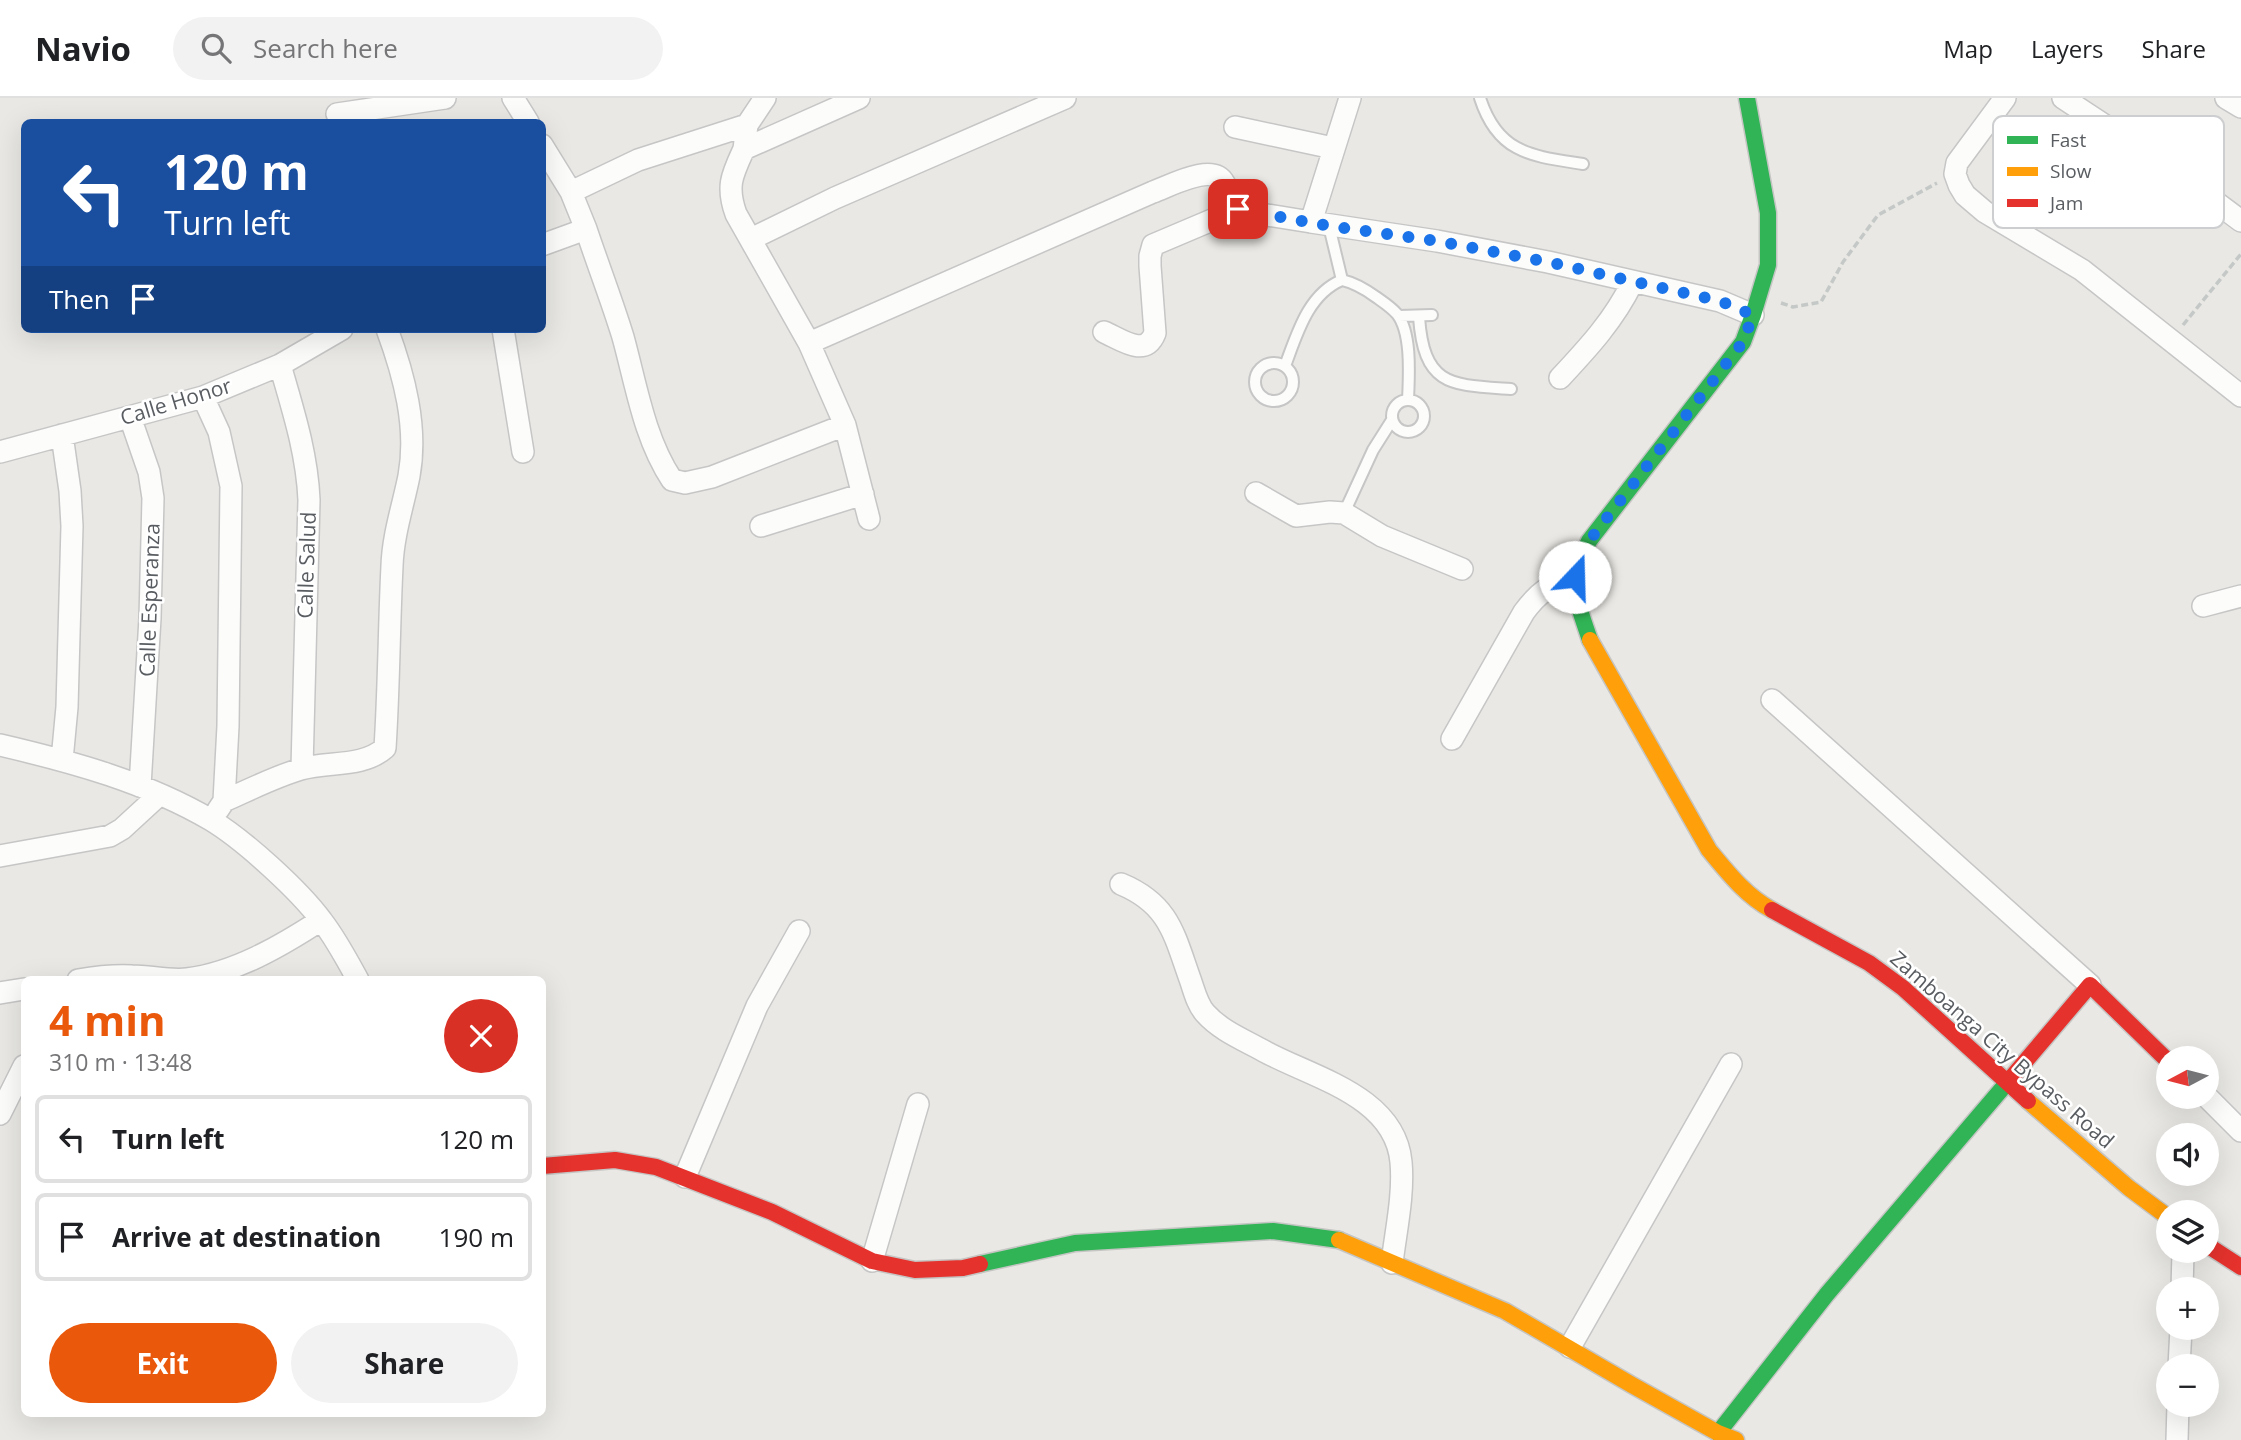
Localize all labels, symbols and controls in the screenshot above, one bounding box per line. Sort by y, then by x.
search box [173,17,663,80]
text: Navio [35,26,131,71]
icon: search [197,29,235,67]
text: Search here [253,30,398,66]
text: Map [1943,32,1993,65]
text: Layers [2031,32,2104,65]
text: Share [2142,32,2206,65]
legend [1993,116,2224,228]
text: Fast [2050,127,2086,153]
text: 120 m [164,138,309,204]
icon: left [49,147,140,238]
text: Slow [2050,158,2092,184]
pin [1208,179,1268,239]
icon: arrive [1219,190,1257,228]
text: Jam [2048,190,2083,216]
text: Turn left [164,201,290,244]
icon: arrive [124,280,162,318]
text: Then [49,281,110,317]
street label: Calle Honor [117,371,235,431]
street label: Calle Salud [290,511,322,619]
street label: Calle Esperanza [132,523,166,677]
position arrow [1538,540,1612,614]
street label: Zamboanga City Bypass Road [1885,944,2120,1154]
text: 4 min [49,991,166,1048]
button: close [444,999,518,1073]
text: 310 m · 13:48 [49,1046,192,1078]
north arrow [2156,1046,2219,1110]
map controls [2156,1046,2219,1417]
icon: left [53,1120,91,1158]
text: Turn left [112,1121,224,1157]
text: 120 m [439,1121,514,1157]
button: sound [2156,1123,2219,1186]
button: layers [2156,1200,2219,1263]
icon: arrive [53,1218,91,1256]
text: Arrive at destination [112,1219,381,1255]
text: 190 m [439,1219,514,1255]
button: + [2156,1277,2219,1340]
button: Exit [49,1323,277,1403]
button: Share [291,1323,518,1403]
button: − [2156,1354,2219,1417]

